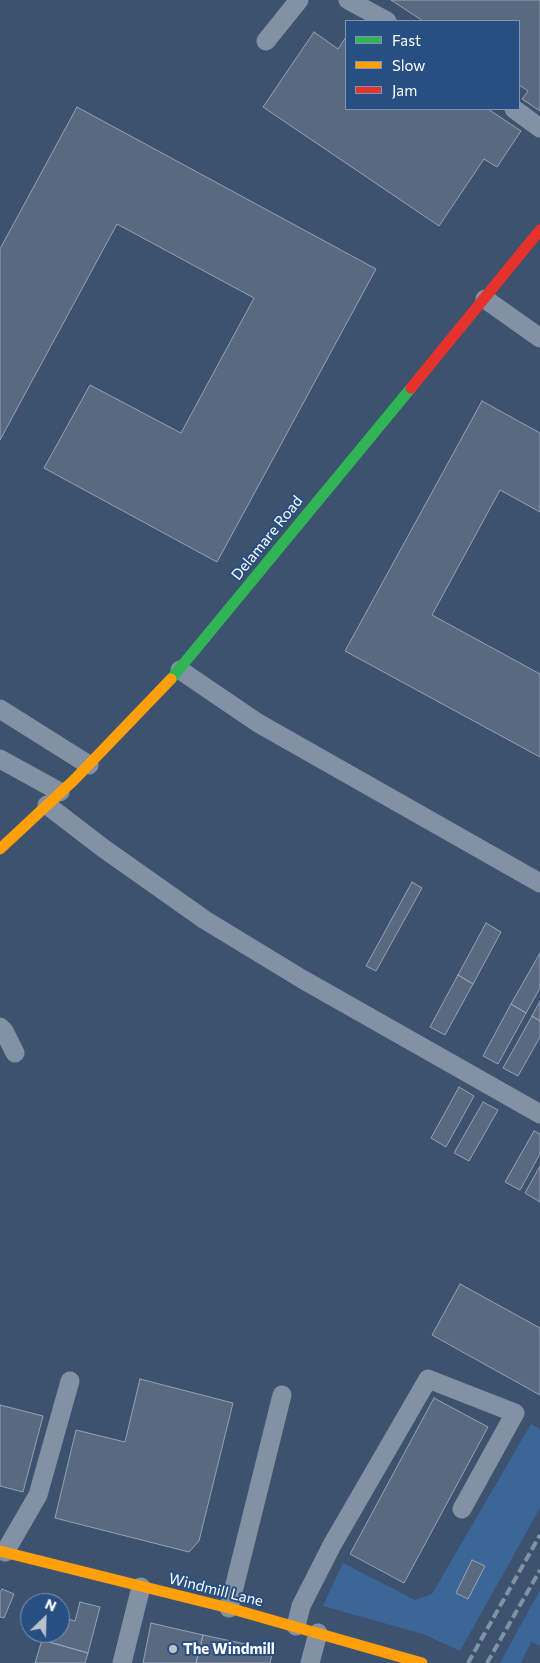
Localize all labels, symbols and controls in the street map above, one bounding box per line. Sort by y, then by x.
legend [345,20,520,110]
text: Fast [392,31,421,49]
text: Slow [392,56,425,74]
text: Jam [392,81,417,99]
street label: Delamare Road [228,492,306,584]
street label: Windmill Lane [167,1570,265,1610]
north arrow [20,1593,70,1643]
text: N [43,1595,59,1615]
place label: The Windmill [183,1640,275,1658]
marker: The Windmill [167,1643,179,1655]

